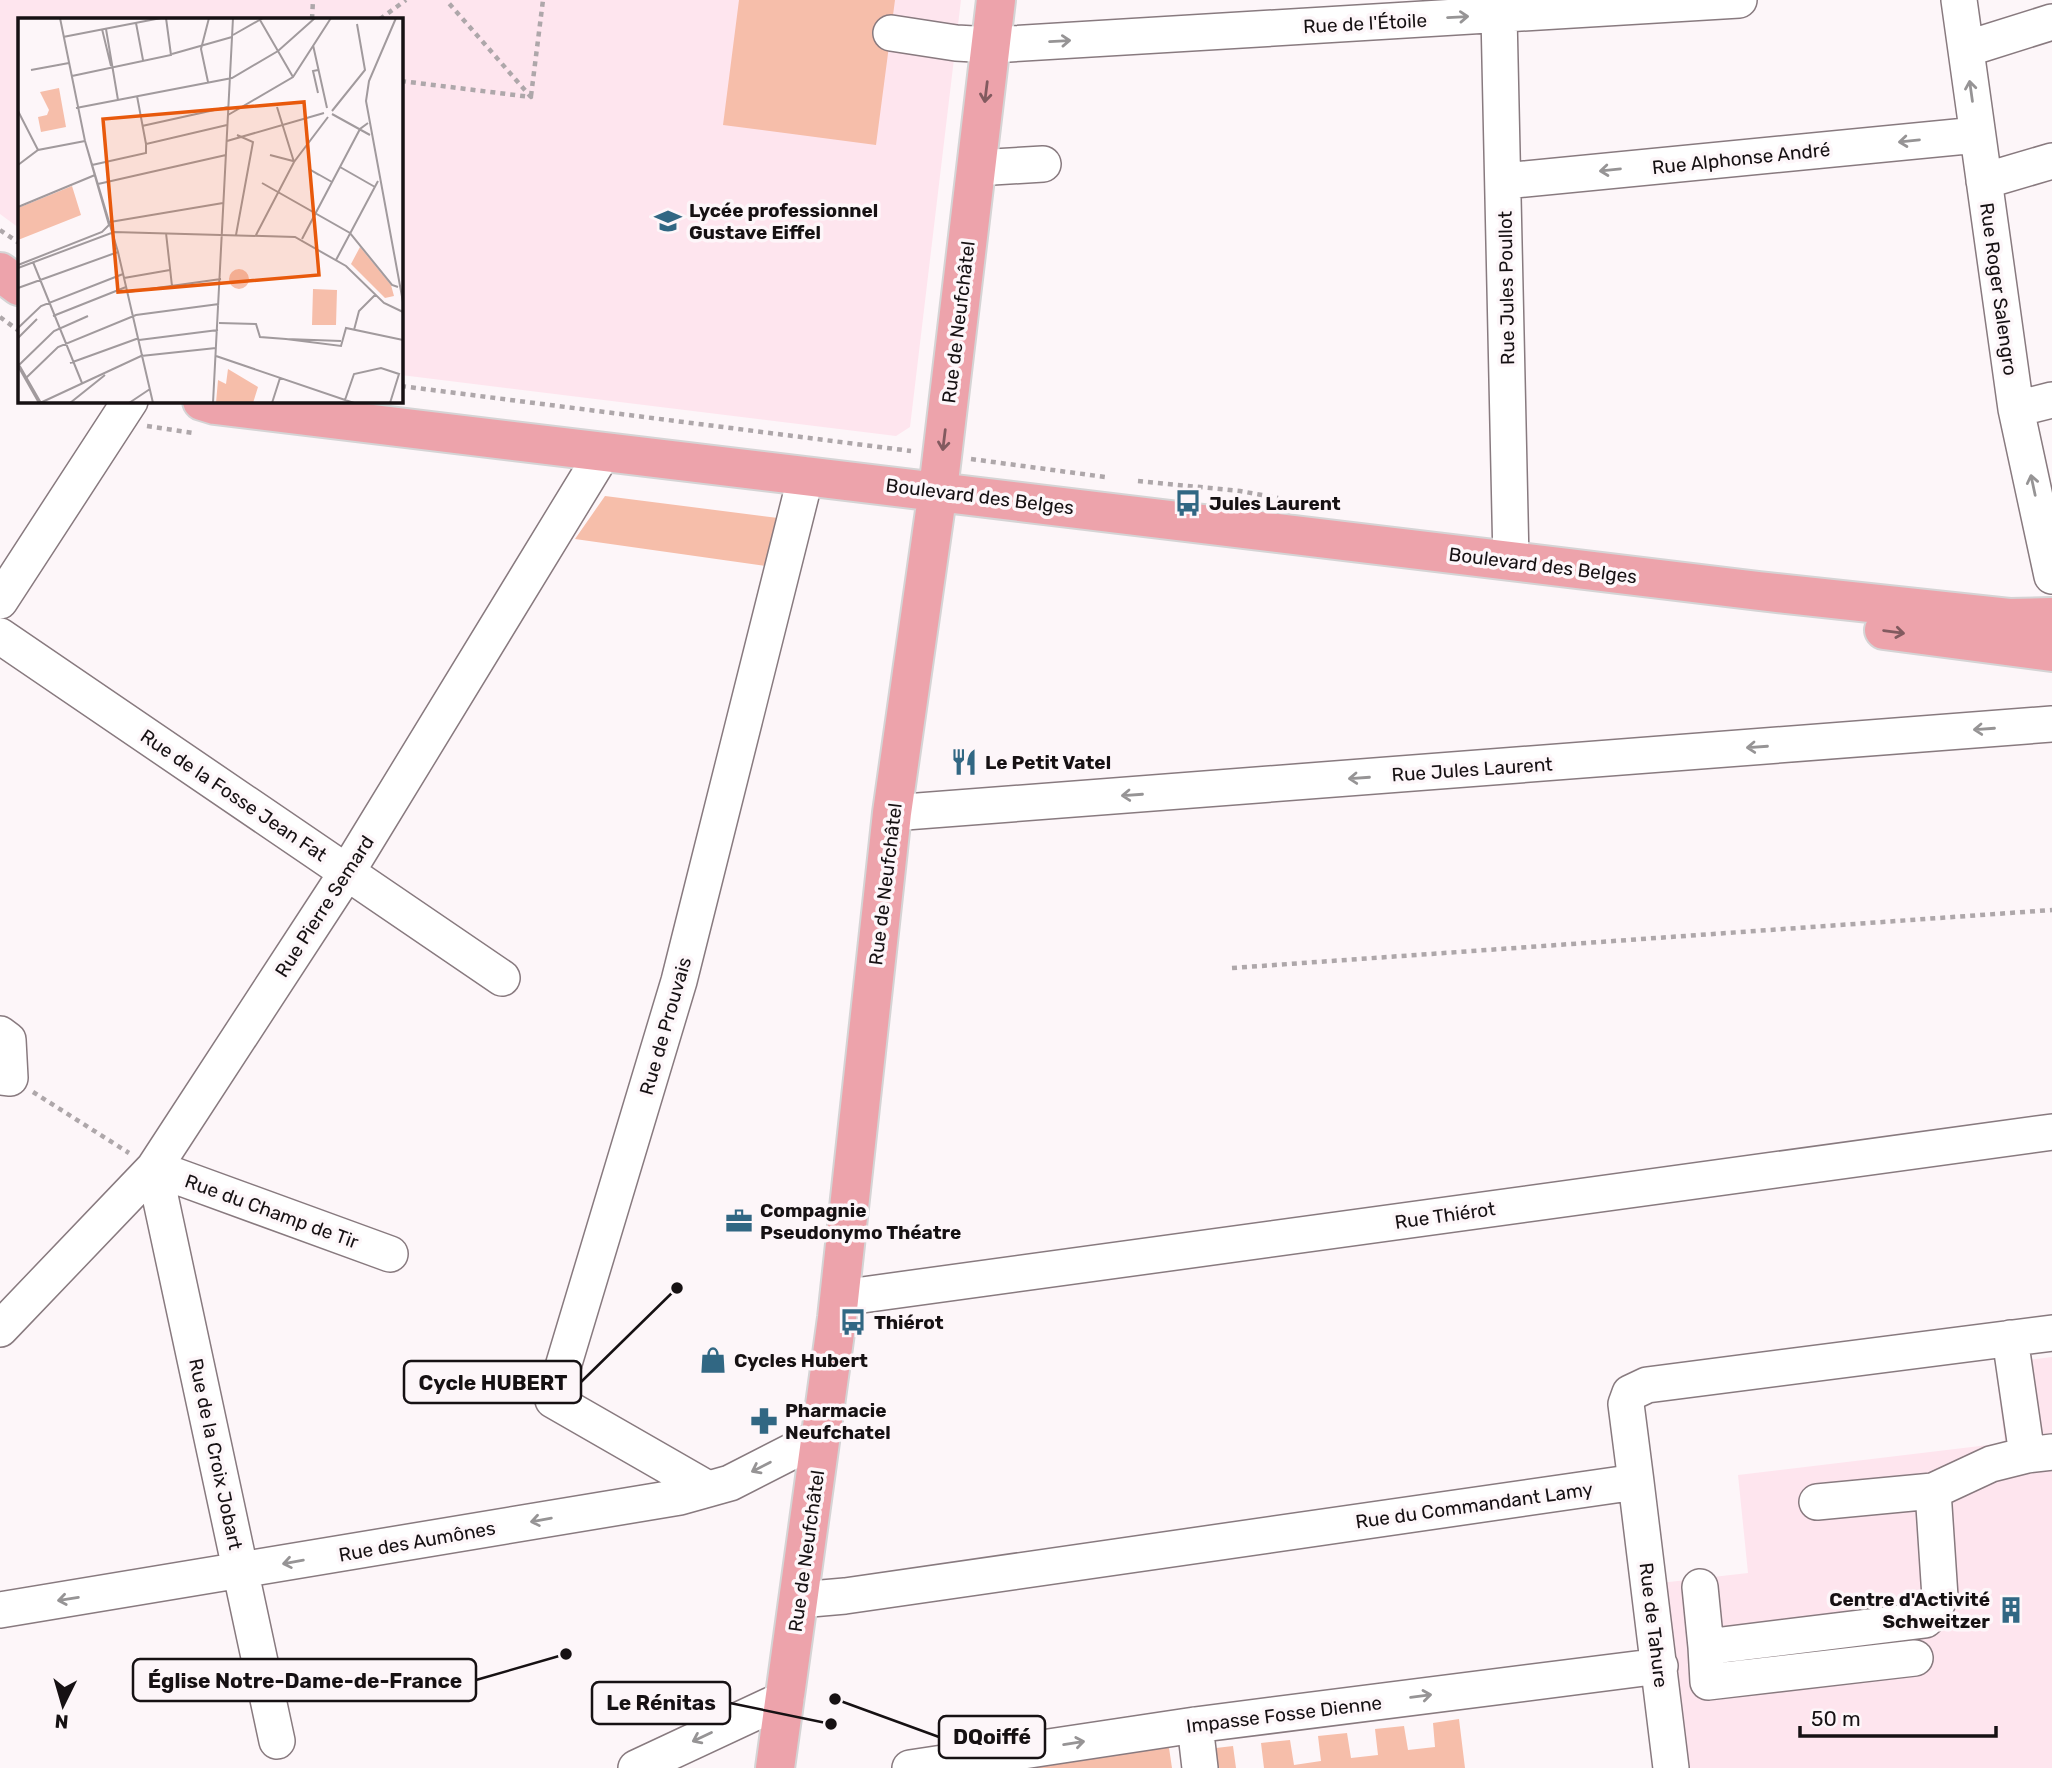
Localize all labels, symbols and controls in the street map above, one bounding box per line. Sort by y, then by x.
street label: Rue de l'Étoile [1302,9,1428,38]
one-way arrow [1446,10,1469,23]
inset map [18,18,402,402]
one-way arrow [1048,34,1071,47]
one-way arrow [979,80,992,103]
one-way arrow [1965,80,1978,103]
one-way arrow [1899,135,1921,148]
street label: Rue Alphonse André [1651,138,1831,179]
one-way arrow [1599,164,1622,177]
place label: Lycée professionnel Gustave Eiffel [689,199,878,244]
street label: Rue Roger Salengro [1975,201,2022,377]
school or university icon: Lycée professionnel Gustave Eiffel [653,206,683,236]
street label: Rue Jules Poullot [1494,210,1519,365]
street label: Rue de Neufchâtel [937,240,980,405]
one-way arrow [937,428,950,450]
street label: Boulevard des Belges [885,474,1075,519]
one-way arrow [2025,474,2039,497]
bus stop icon: Jules Laurent [1173,488,1203,518]
place label: Jules Laurent [1209,492,1341,515]
street label: Boulevard des Belges [1448,543,1638,588]
one-way arrow [1882,625,1905,638]
one-way arrow [1973,723,1996,736]
street label: Rue de la Fosse Jean Fat [136,724,332,867]
one-way arrow [1746,741,1769,754]
restaurant icon: Le Petit Vatel [949,747,979,777]
place label: Le Petit Vatel [985,751,1111,774]
street label: Rue Jules Laurent [1391,752,1554,787]
one-way arrow [1349,772,1371,785]
one-way arrow [1122,789,1144,802]
street label: Rue de Neufchâtel [864,802,907,967]
street label: Rue Pierre Semard [270,831,379,981]
street label: Rue de Prouvais [635,955,696,1098]
street label: Rue du Champ de Tir [182,1169,362,1254]
street label: Rue Thiérot [1393,1197,1497,1234]
place label: Compagnie Pseudonymo Théatre [760,1199,961,1244]
office icon: Compagnie Pseudonymo Théatre [724,1206,754,1236]
bus stop icon: Thiérot [838,1307,868,1337]
place label: Thiérot [874,1311,944,1334]
shop icon: Cycles Hubert [698,1345,728,1375]
place label: Cycles Hubert [734,1349,868,1372]
street label: Rue de la Croix Jobart [184,1356,247,1552]
callout: Cycle HUBERT [404,1361,581,1403]
text: Cycle HUBERT [419,1370,567,1395]
place label: Pharmacie Neufchatel [785,1399,891,1444]
pharmacy icon: Pharmacie Neufchatel [749,1406,779,1436]
one-way arrow [751,1461,772,1475]
street label: Rue de Neufchâtel [784,1469,829,1634]
street label: Rue du Commandant Lamy [1354,1477,1594,1534]
one-way arrow [530,1514,553,1527]
street label: Rue des Aumônes [337,1516,497,1567]
one-way arrow [282,1556,305,1569]
street label: Rue de Tahure [1634,1561,1673,1689]
place label: Centre d'Activité Schweitzer [1829,1588,1990,1633]
one-way arrow [57,1593,80,1606]
building icon: Centre d'Activité Schweitzer [1996,1595,2026,1625]
callout: Église Notre-Dame-de-France [133,1659,476,1701]
text: Église Notre-Dame-de-France [148,1668,462,1693]
north arrow [28,1670,98,1740]
callout: Le Rénitas [592,1682,730,1724]
one-way arrow [1409,1689,1432,1702]
text: Le Rénitas [606,1690,716,1715]
street label: Impasse Fosse Dienne [1185,1691,1383,1738]
scale bar [1800,1694,1996,1738]
text: 50 m [1811,1706,1861,1731]
text: N [54,1709,69,1733]
callout: DQoiffé [939,1716,1045,1758]
text: DQoiffé [953,1724,1031,1749]
one-way arrow [692,1731,713,1744]
one-way arrow [1063,1736,1085,1749]

